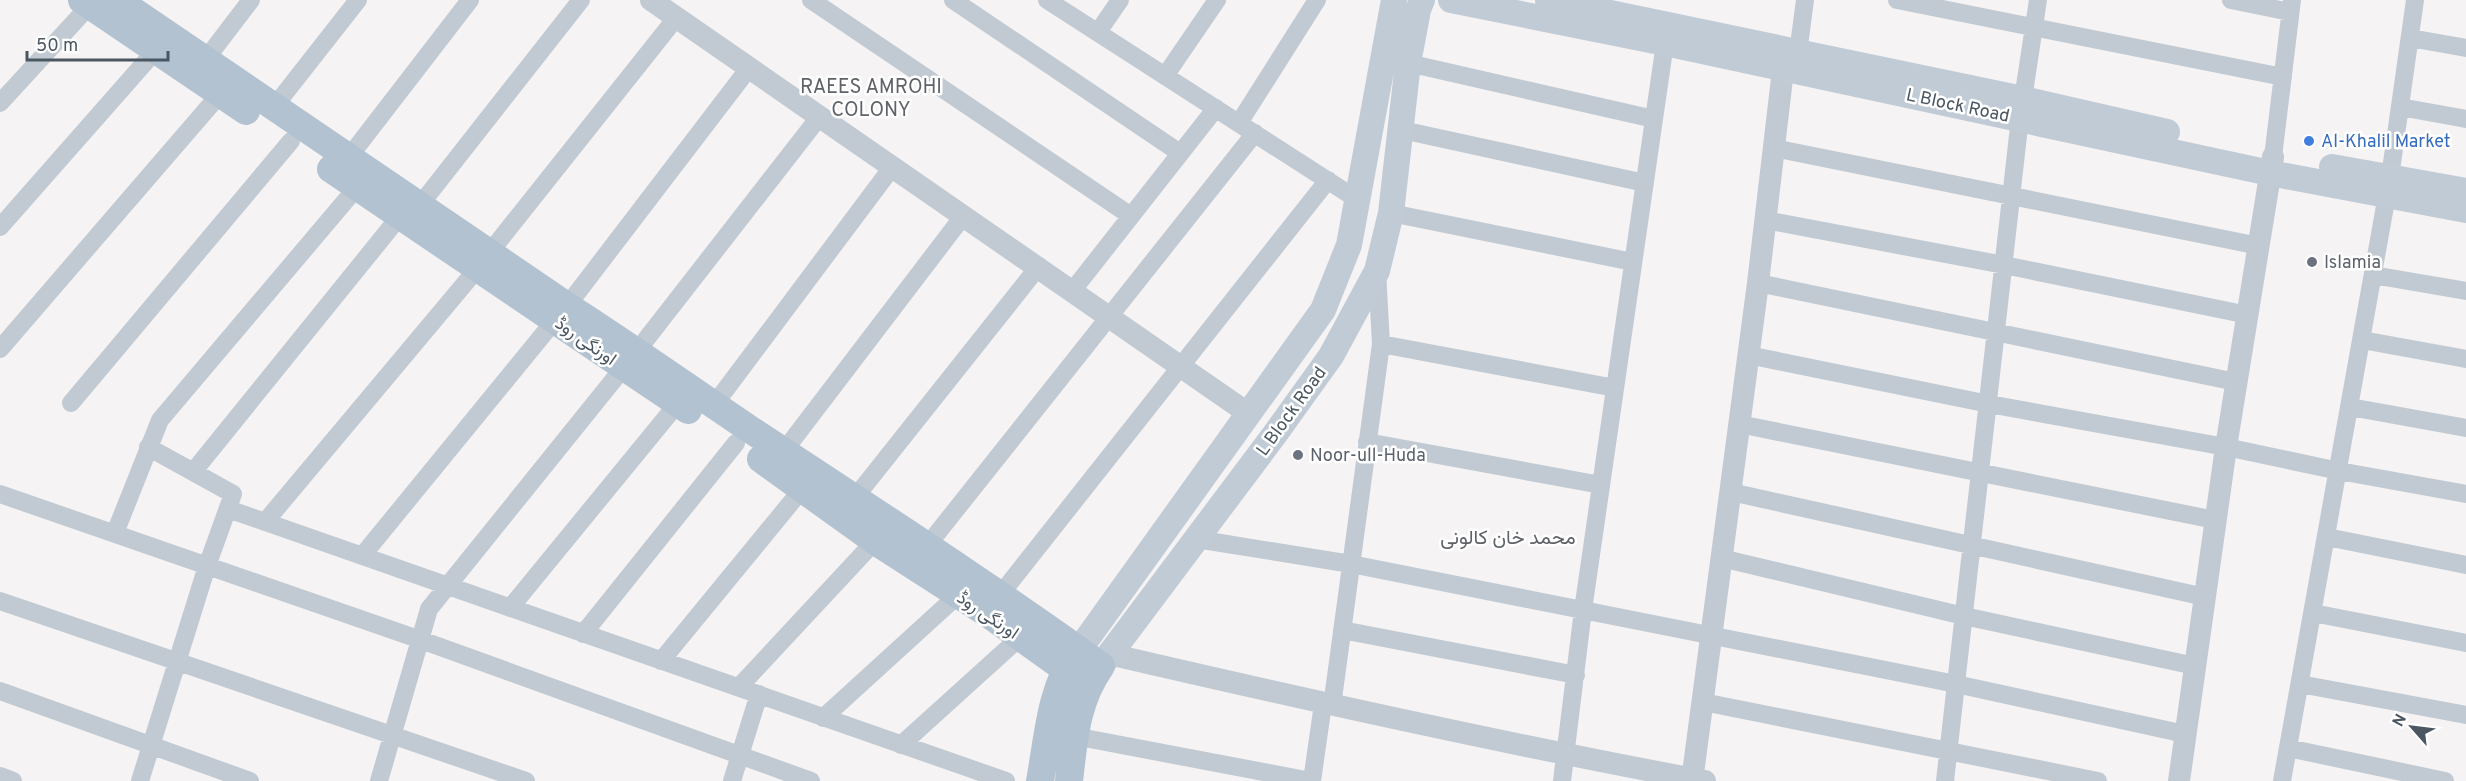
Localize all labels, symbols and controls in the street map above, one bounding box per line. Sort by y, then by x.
scale bar [27,24,168,62]
text: 50 m [36,35,78,58]
district label: RAEES AMROHI COLONY [800,75,942,124]
street label: L Block Road [1904,84,2012,129]
place label: Al-Khalil Market [2321,131,2451,154]
marker: Al-Khalil Market [2302,134,2316,148]
place label: Islamia [2324,252,2381,275]
marker: Islamia [2305,255,2319,269]
street label: اورنگی روڈ [550,313,620,372]
street label: L Block Road [1252,363,1332,461]
place label: Noor-ull-Huda [1310,445,1426,468]
marker: Noor-ull-Huda [1291,448,1305,462]
district label: محمد خان کالونی [1440,526,1576,552]
street label: اورنگی روڈ [952,587,1023,645]
north arrow [2382,697,2442,757]
text: N [2389,711,2412,731]

